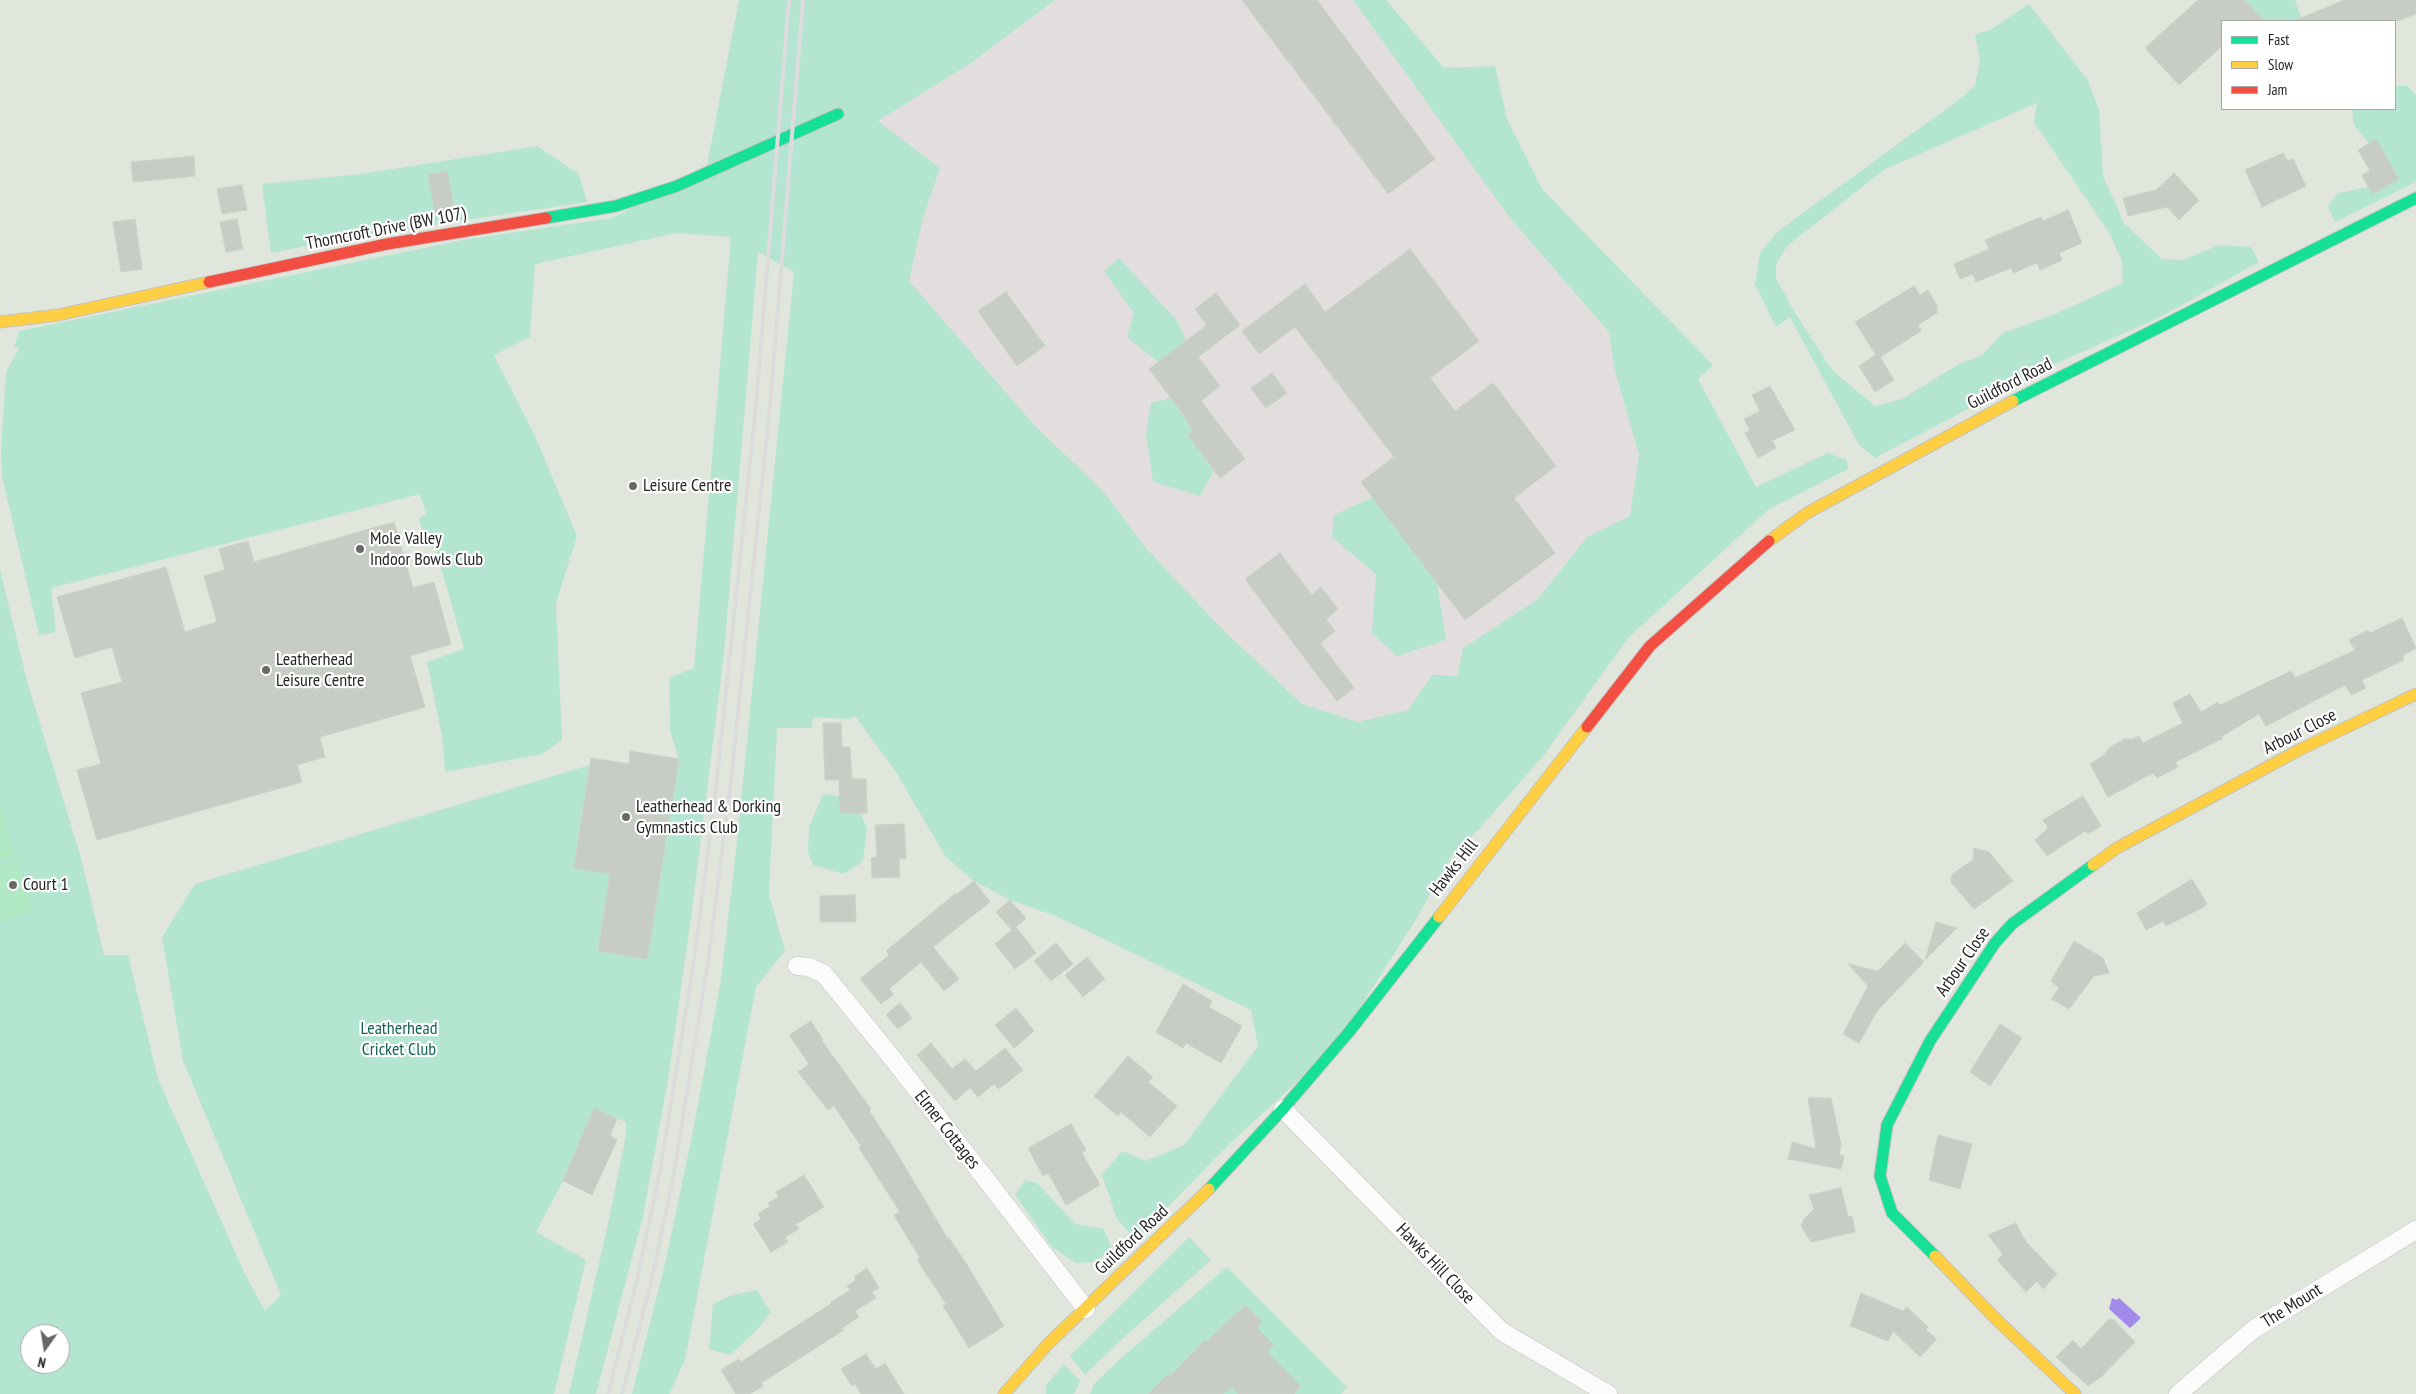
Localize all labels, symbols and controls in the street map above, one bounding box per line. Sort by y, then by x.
legend [2221,20,2396,110]
text: Fast [2268,30,2289,49]
text: Slow [2268,55,2293,74]
text: Jam [2268,80,2287,99]
street label: Thorncroft Drive (BW 107) [304,203,468,255]
street label: Guildford Road [1964,353,2056,415]
place label: Leisure Centre [643,475,731,497]
marker: Leisure Centre [627,480,639,492]
place label: Mole Valley Indoor Bowls Club [370,528,483,570]
marker: Mole Valley Indoor Bowls Club [354,543,366,555]
place label: Leatherhead Leisure Centre [276,649,364,692]
marker: Leatherhead Leisure Centre [260,664,272,676]
street label: Arbour Close [2260,704,2340,760]
place label: Leatherhead & Dorking Gymnastics Club [636,796,781,839]
marker: Leatherhead & Dorking Gymnastics Club [620,811,632,823]
street label: Hawks Hill [1425,835,1483,901]
place label: Court 1 [23,874,69,896]
marker: Court 1 [7,879,19,891]
street label: Arbour Close [1931,923,1995,1001]
park label: Leatherhead Cricket Club [361,1018,437,1060]
street label: Elmer Cottages [910,1086,984,1174]
street label: Guildford Road [1091,1201,1173,1279]
street label: Hawks Hill Close [1391,1219,1479,1309]
street label: The Mount [2258,1279,2326,1333]
north arrow [20,1324,70,1374]
text: N [36,1353,48,1372]

